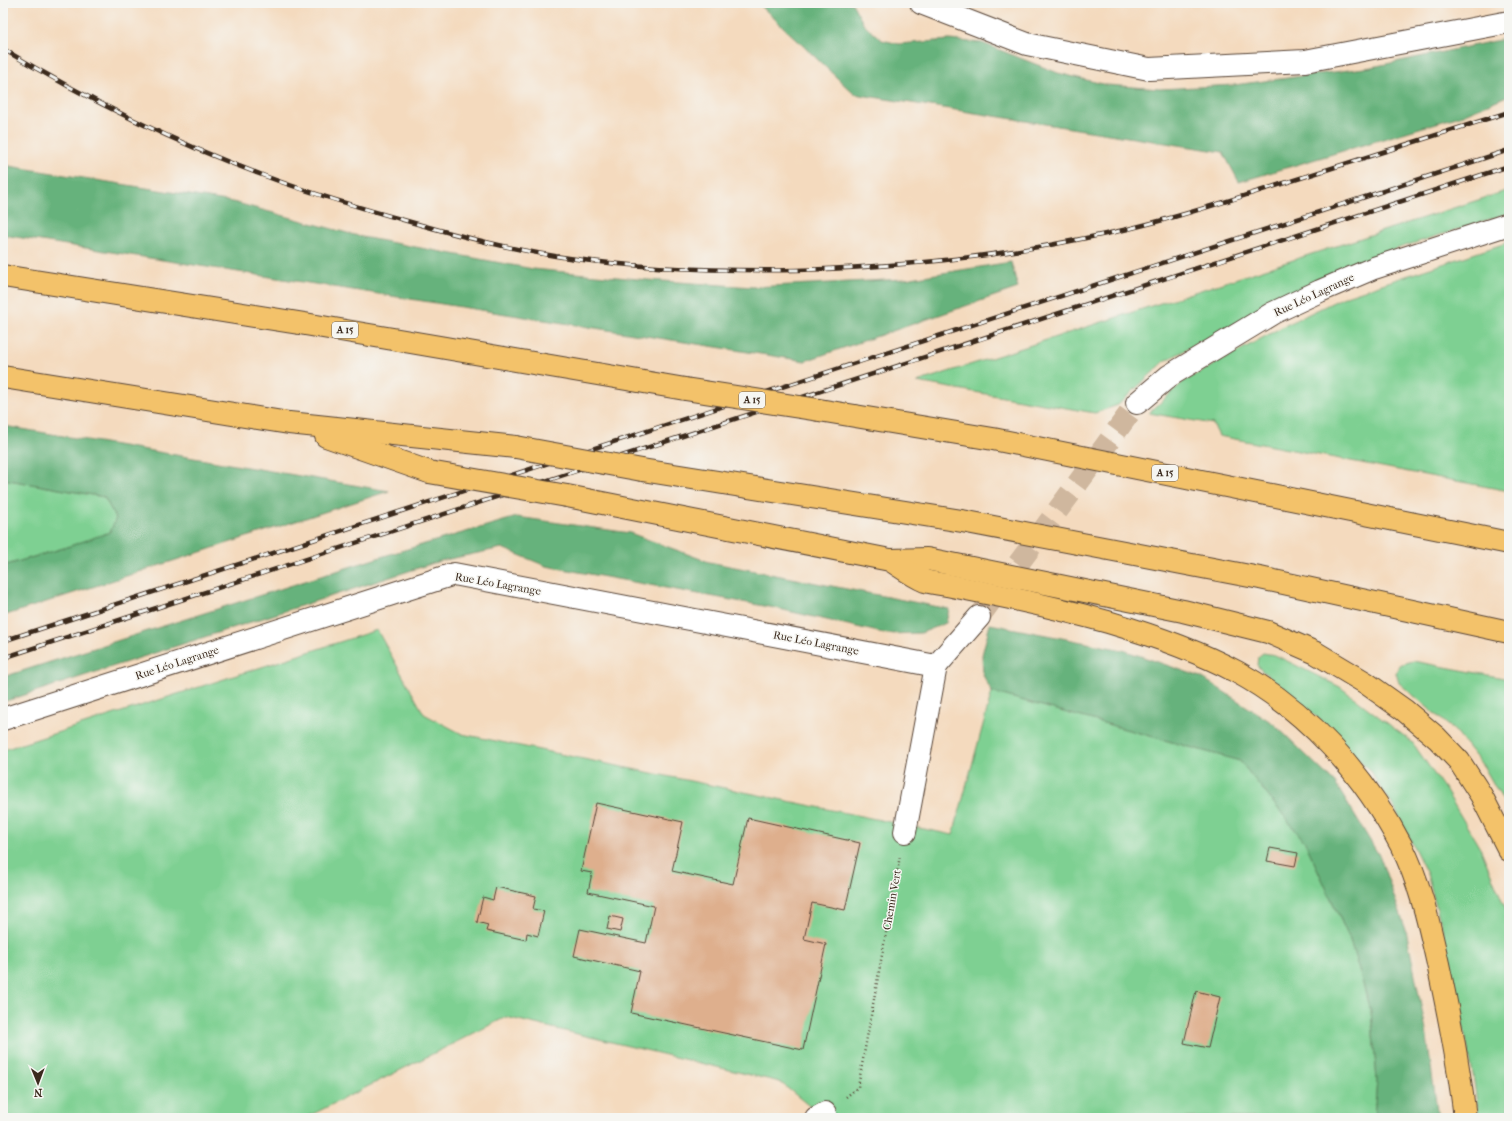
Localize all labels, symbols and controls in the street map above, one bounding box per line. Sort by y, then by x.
street label: Rue Léo Lagrange [1272,270,1357,319]
road number: A 15 [332,322,358,338]
road number: A 15 [739,392,765,408]
road number: A 15 [1152,465,1178,481]
street label: Rue Léo Lagrange [454,570,543,598]
street label: Rue Léo Lagrange [772,628,860,658]
street label: Rue Léo Lagrange [134,643,221,683]
street label: Chemin Vert [880,869,904,931]
north arrow [18,1063,58,1103]
text: N [33,1086,42,1099]

